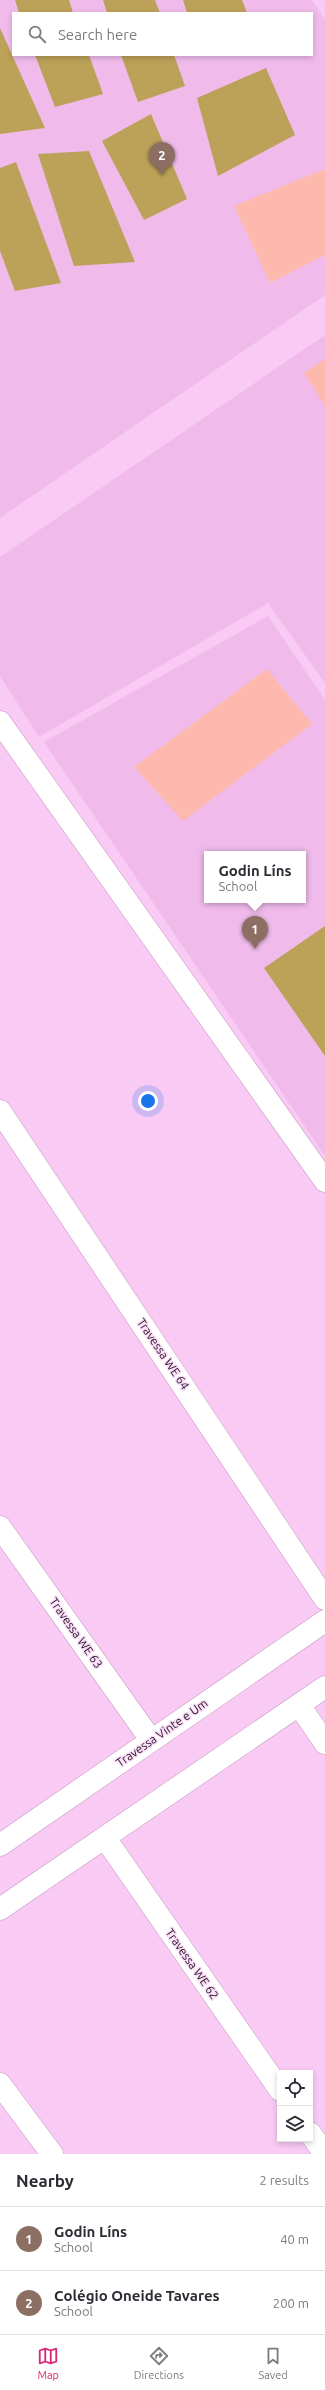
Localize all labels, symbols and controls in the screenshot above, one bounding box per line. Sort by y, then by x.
search box [12,12,313,56]
icon: search [26,23,48,45]
text: Search here [58,26,137,43]
pin: 2 [149,142,175,175]
popup [204,851,306,903]
text: Godin Líns [218,862,292,879]
text: School [218,879,257,893]
pin: 1 [242,916,268,949]
your location [138,1091,158,1111]
street label: Travessa WE 64 [135,1316,192,1392]
street label: Travessa WE 63 [47,1595,105,1670]
street label: Travessa Vinte e Um [114,1696,210,1769]
street label: Travessa WE 62 [163,1926,221,2001]
map controls [277,2070,313,2142]
button: locate [277,2070,313,2106]
button: layers [277,2106,313,2142]
text: Nearby [16,2171,74,2190]
text: 2 results [259,2173,309,2187]
text: Godin Líns [54,2223,127,2240]
text: 1 [25,2232,33,2246]
text: 40 m [280,2232,309,2246]
text: School [54,2240,93,2254]
text: Colégio Oneide Tavares [54,2287,220,2304]
text: 2 [25,2296,33,2310]
text: 200 m [273,2296,309,2310]
text: School [54,2304,93,2318]
tab: Map [37,2345,59,2381]
tab: Directions [134,2345,184,2381]
tab: Saved [258,2345,288,2381]

